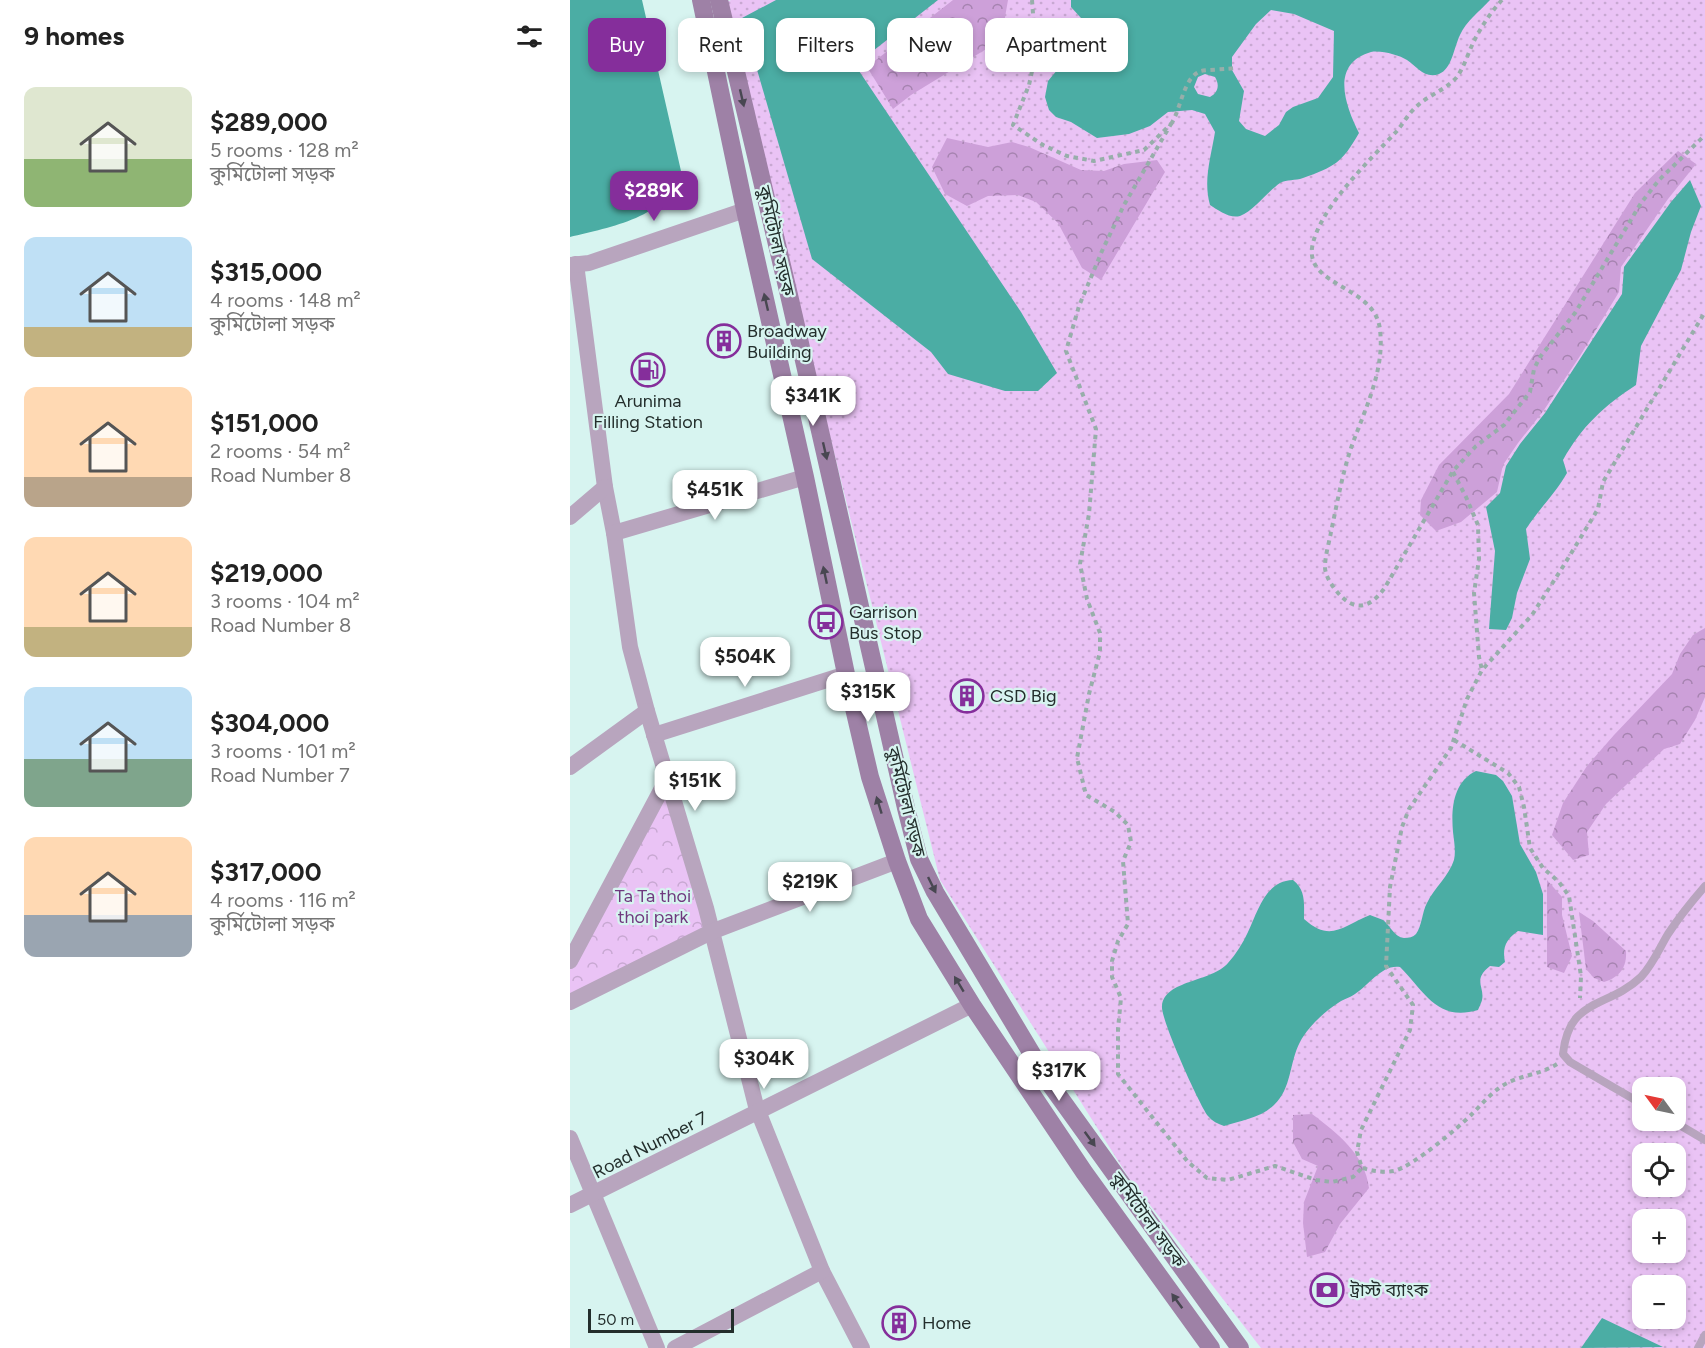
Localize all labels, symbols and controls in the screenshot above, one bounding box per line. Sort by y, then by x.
chip: Buy [588,18,666,72]
chip: Rent [678,18,764,72]
chip: Filters [776,18,875,72]
chip: New [887,18,973,72]
chip: Apartment [985,18,1128,72]
text: 9 homes [24,20,124,52]
icon: filters [513,20,546,53]
one-way arrow [738,89,748,107]
text: $289,000 [210,106,328,138]
icon: home [72,111,144,183]
text: 5 rooms · 128 m² [210,138,359,162]
text: কুর্মিটোলা সড়ক [210,162,335,186]
pin: $289K [612,171,696,222]
text: $289K [624,178,684,202]
street label: কুর্মিটোলা সড়ক [752,183,799,299]
text: $315,000 [210,256,322,288]
icon: home [72,261,144,333]
text: 4 rooms · 148 m² [210,288,361,312]
one-way arrow [760,293,770,312]
text: কুর্মিটোলা সড়ক [210,312,335,336]
place label: Broadway Building [747,320,827,363]
building icon: Broadway Building [706,323,742,359]
fuel station icon: Arunima Filling Station [630,352,666,388]
pin: $341K [771,376,855,427]
text: $341K [785,383,841,407]
place label: Arunima Filling Station [593,390,703,433]
text: $151,000 [210,407,319,439]
icon: home [72,411,144,483]
text: 2 rooms · 54 m² [210,439,350,463]
one-way arrow [820,442,830,461]
text: Road Number 8 [210,463,351,487]
pin: $451K [673,470,757,521]
text: $451K [686,477,744,501]
text: $219,000 [210,557,323,589]
icon: home [72,561,144,633]
one-way arrow [820,565,829,584]
text: 3 rooms · 104 m² [210,589,360,613]
place label: Garrison Bus Stop [849,601,922,644]
bus stop icon: Garrison Bus Stop [808,604,844,640]
text: Road Number 8 [210,613,351,637]
pin: $504K [703,637,787,688]
text: $504K [714,644,776,668]
pin: $315K [826,672,910,723]
building icon: CSD Big [949,678,985,714]
text: $315K [840,679,896,703]
place label: CSD Big [990,685,1057,707]
text: $304,000 [210,707,329,739]
icon: home [72,711,144,783]
text: 3 rooms · 101 m² [210,739,356,763]
street label: কুর্মিটোলা সড়ক [881,744,930,860]
pin: $151K [653,761,737,812]
text: Road Number 7 [210,763,350,787]
text: $151K [669,768,721,792]
one-way arrow [874,796,884,814]
text: $317,000 [210,856,322,888]
icon: home [72,861,144,933]
pin: $219K [768,862,852,913]
text: $219K [782,869,838,893]
one-way arrow [927,876,936,893]
park label: Ta Ta thoi thoi park [615,885,691,928]
text: 4 rooms · 116 m² [210,888,356,912]
text: কুর্মিটোলা সড়ক [210,912,335,936]
one-way arrow [954,976,965,992]
pin: $304K [722,1039,806,1090]
text: $304K [733,1046,795,1070]
pin: $317K [1017,1051,1101,1102]
text: $317K [1031,1058,1087,1082]
north arrow [1632,1077,1686,1131]
map controls [1632,1077,1686,1329]
street label: Road Number 7 [589,1107,711,1183]
one-way arrow [1083,1132,1095,1147]
button: locate [1632,1143,1686,1197]
street label: কুর্মিটোলা সড়ক [1105,1167,1190,1272]
button: + [1632,1209,1686,1263]
bank icon: ট্রাস্ট ব্যাংক [1309,1272,1345,1308]
button: − [1632,1275,1686,1329]
place label: ট্রাস্ট ব্যাংক [1349,1279,1429,1301]
one-way arrow [1171,1293,1183,1309]
building icon: Home [881,1305,917,1341]
scale bar [588,1306,734,1334]
text: 50 m [597,1310,634,1329]
place label: Home [922,1312,971,1334]

